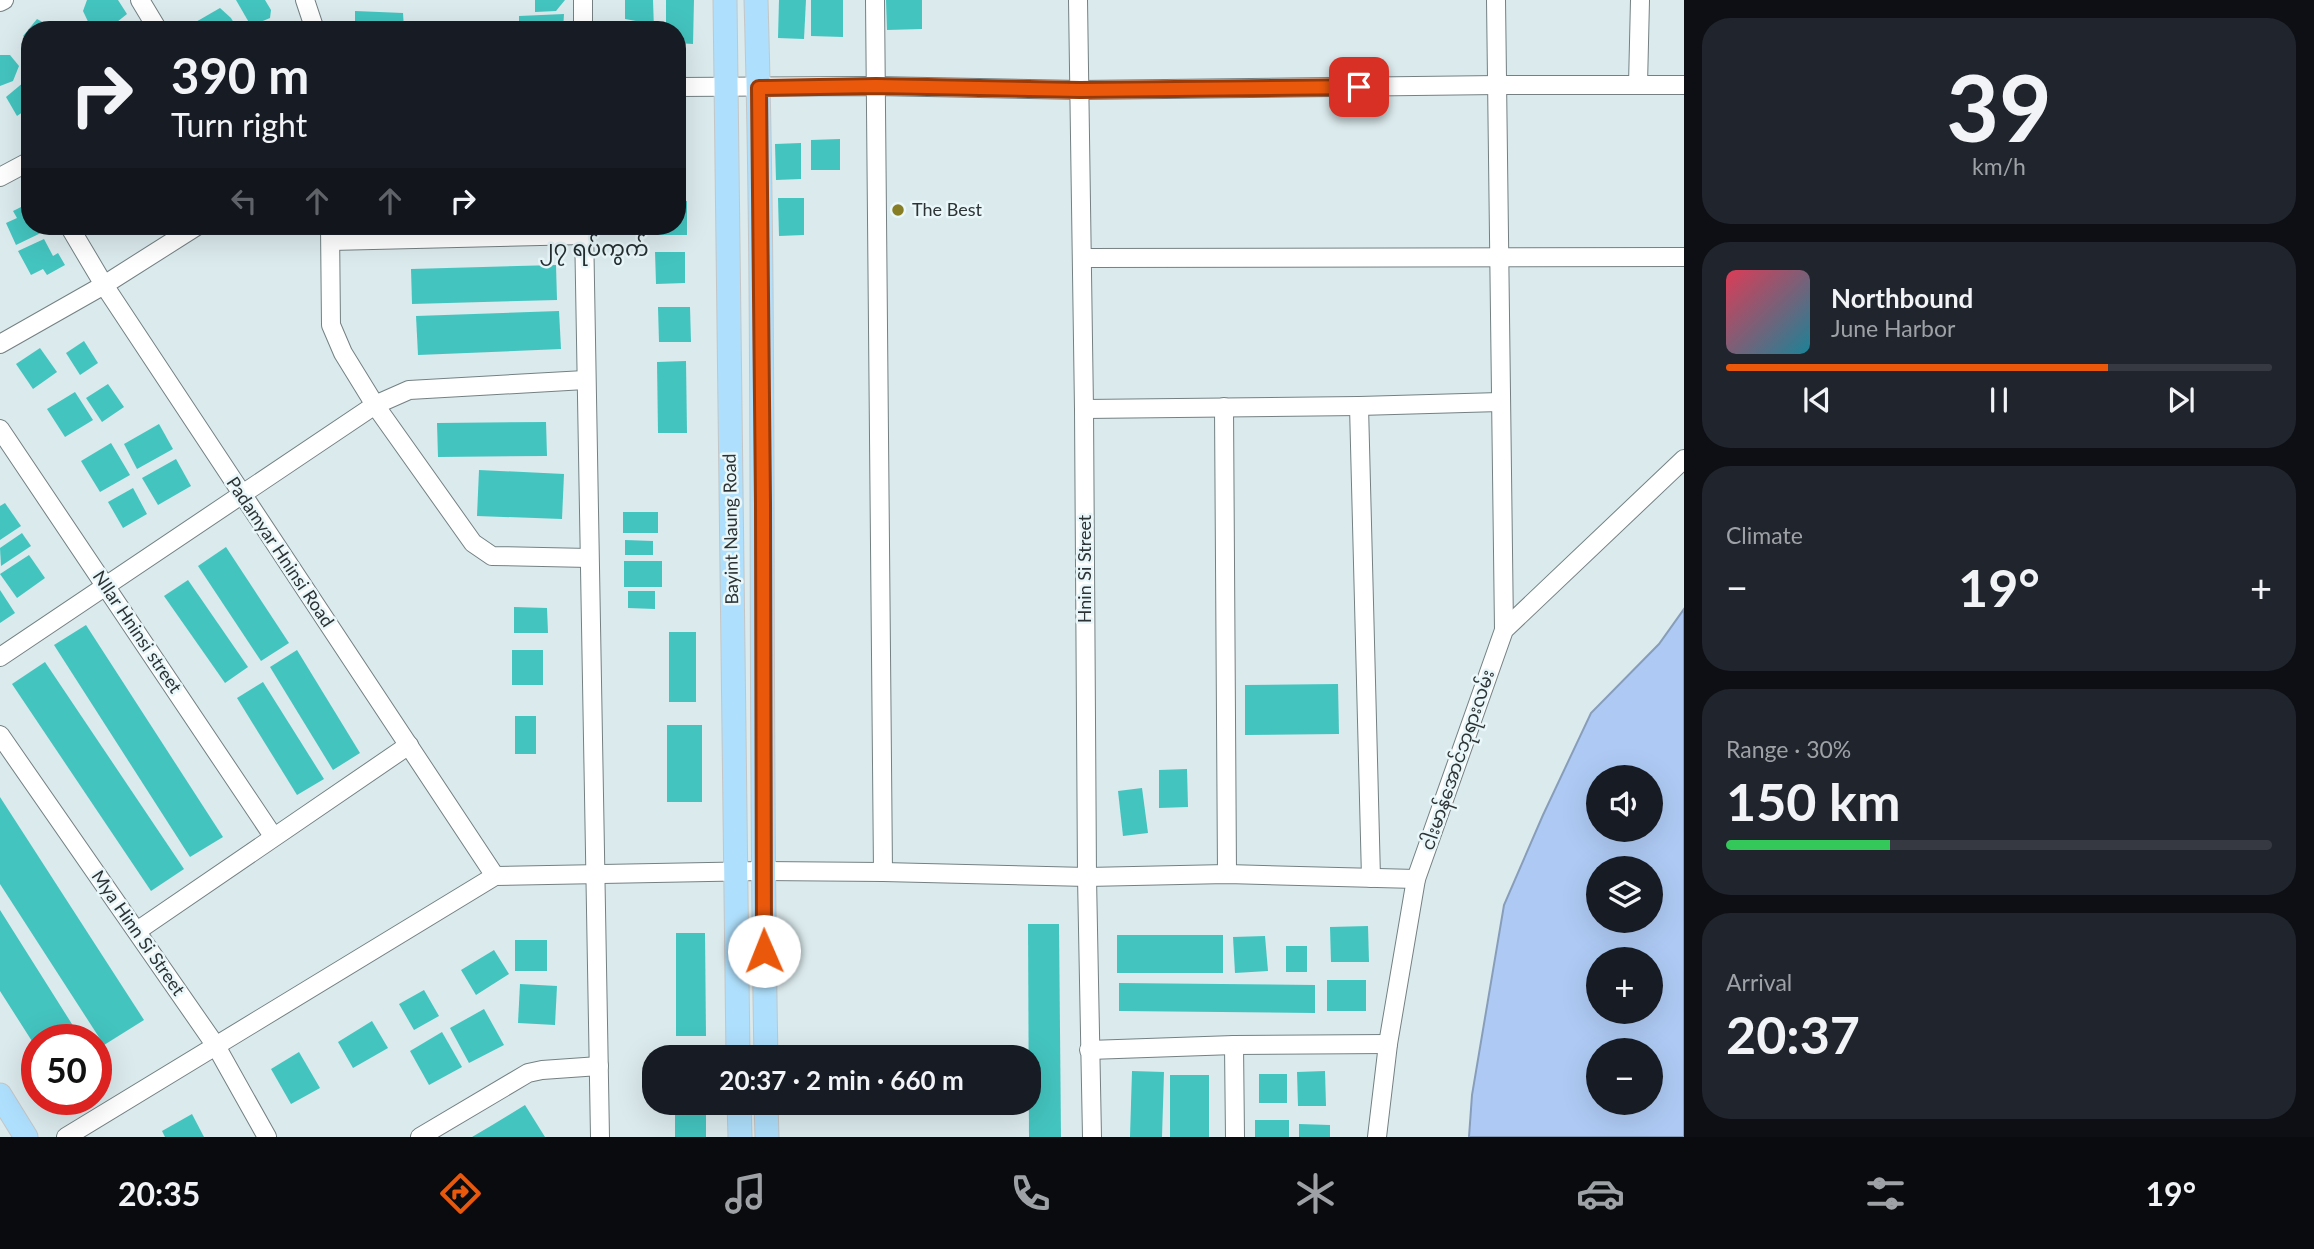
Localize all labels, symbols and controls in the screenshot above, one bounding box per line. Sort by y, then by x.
text: 390 m [171,46,309,104]
icon: right [56,49,147,140]
text: 39 [1946,52,2052,161]
pin [1329,57,1389,117]
icon: arrive [1340,68,1378,106]
text: Turn right [171,105,307,144]
text: km/h [1972,152,2026,180]
icon: left [225,182,263,220]
icon: ahead [298,182,336,220]
icon: ahead [371,182,409,220]
icon: right [444,182,482,220]
place label: The Best [912,198,982,220]
marker: The Best [890,202,906,218]
district label: ၂၇ ရပ်ကွက် [540,233,649,266]
text: Northbound [1831,282,1973,314]
text: June Harbor [1831,314,1955,342]
icon: previous [1798,381,1836,419]
icon: pause [1980,381,2018,419]
icon: next [2162,381,2200,419]
street label: Bayint Naung Road [718,453,742,605]
street label: Padamyar Hninsi Road [222,472,339,631]
street label: Hnin Si Street [1073,514,1095,623]
text: Climate [1726,521,1803,549]
text: 19° [1958,556,2040,618]
text: − [1726,564,1748,610]
text: + [2250,564,2272,610]
street label: NIlar Hninsi street [89,566,187,697]
street label: ငါးမာန်အောင်ဘုရားလမ်း [1415,666,1503,854]
text: Range · 30% [1726,735,1851,763]
map controls [1586,765,1663,1115]
button: sound [1586,765,1663,842]
text: 150 km [1726,770,1900,832]
button: layers [1586,856,1663,933]
street label: Mya Hinn Si Street [87,866,191,1000]
position arrow [727,914,801,988]
button: + [1586,947,1663,1024]
text: Arrival [1726,968,1792,996]
text: 20:37 [1726,1003,1860,1065]
speed limit sign: 50 [21,1024,112,1115]
button: − [1586,1038,1663,1115]
text: 20:37 · 2 min · 660 m [719,1064,964,1096]
icon: directions [436,1169,485,1218]
icon: music [721,1169,770,1218]
icon: phone [1006,1169,1055,1218]
icon: climate [1291,1169,1340,1218]
icon: car [1576,1169,1625,1218]
icon: filters [1861,1169,1910,1218]
text: 20:35 [118,1174,200,1213]
text: 19° [2146,1174,2196,1213]

